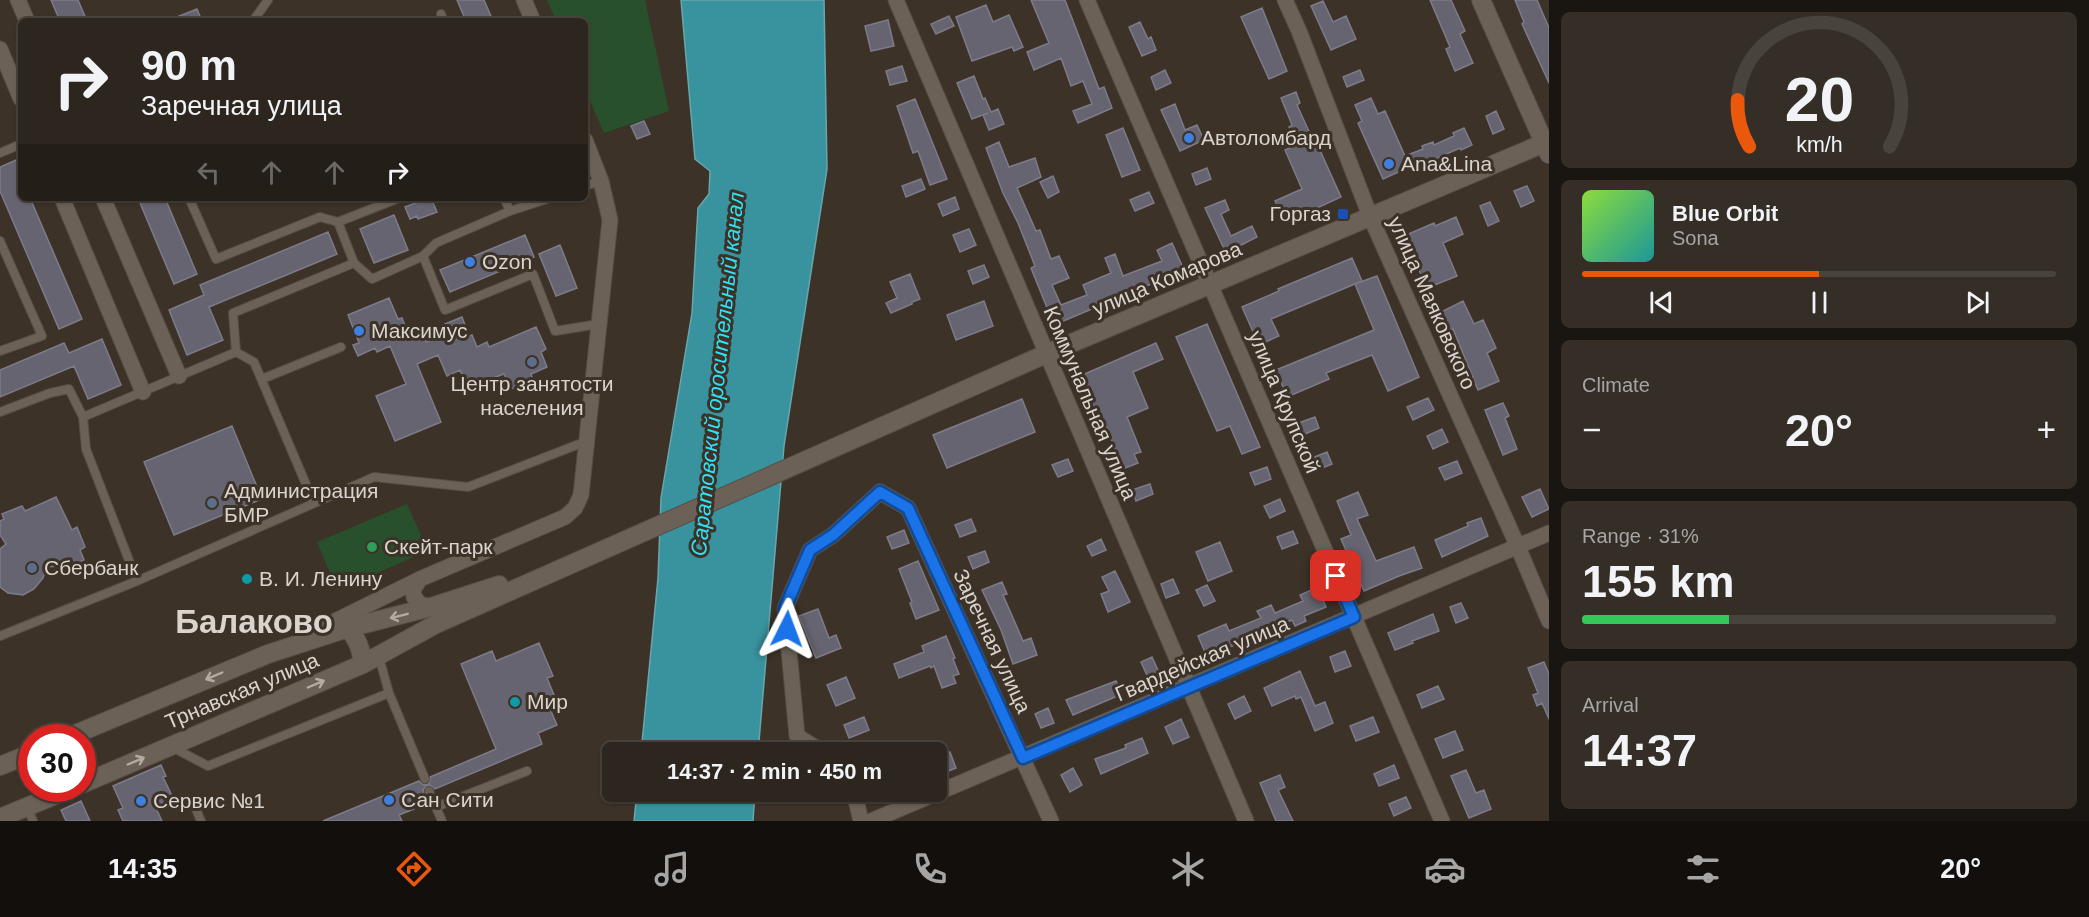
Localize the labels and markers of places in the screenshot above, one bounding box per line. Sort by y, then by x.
place label: Автоломбард [1201,126,1331,149]
marker: Автоломбард [1182,131,1196,145]
place label: Ana&Lina [1401,152,1492,175]
marker: Ana&Lina [1382,157,1396,171]
place label: Горгаз [1269,202,1331,225]
marker: Горгаз [1336,207,1350,221]
place label: Ozon [482,250,532,273]
marker: Ozon [463,255,477,269]
place label: Максимус [371,319,468,342]
marker: Максимус [352,324,366,338]
marker: Центр занятости населения [525,355,539,369]
place label: Центр занятости населения [450,372,614,419]
place label: Администрация БМР [224,479,378,526]
marker: Администрация БМР [205,496,219,510]
place label: Скейт-парк [384,535,493,558]
marker: Скейт-парк [365,540,379,554]
pin [1310,550,1361,601]
place label: Сбербанк [44,556,139,579]
marker: Сбербанк [25,561,39,575]
place label: В. И. Ленину [259,567,383,590]
marker: В. И. Ленину [240,572,254,586]
place label: Мир [527,690,568,713]
marker: Мир [508,695,522,709]
place label: Сан Сити [401,788,494,811]
place label: Сервис №1 [153,789,265,812]
marker: Сан Сити [382,793,396,807]
marker: Сервис №1 [134,794,148,808]

